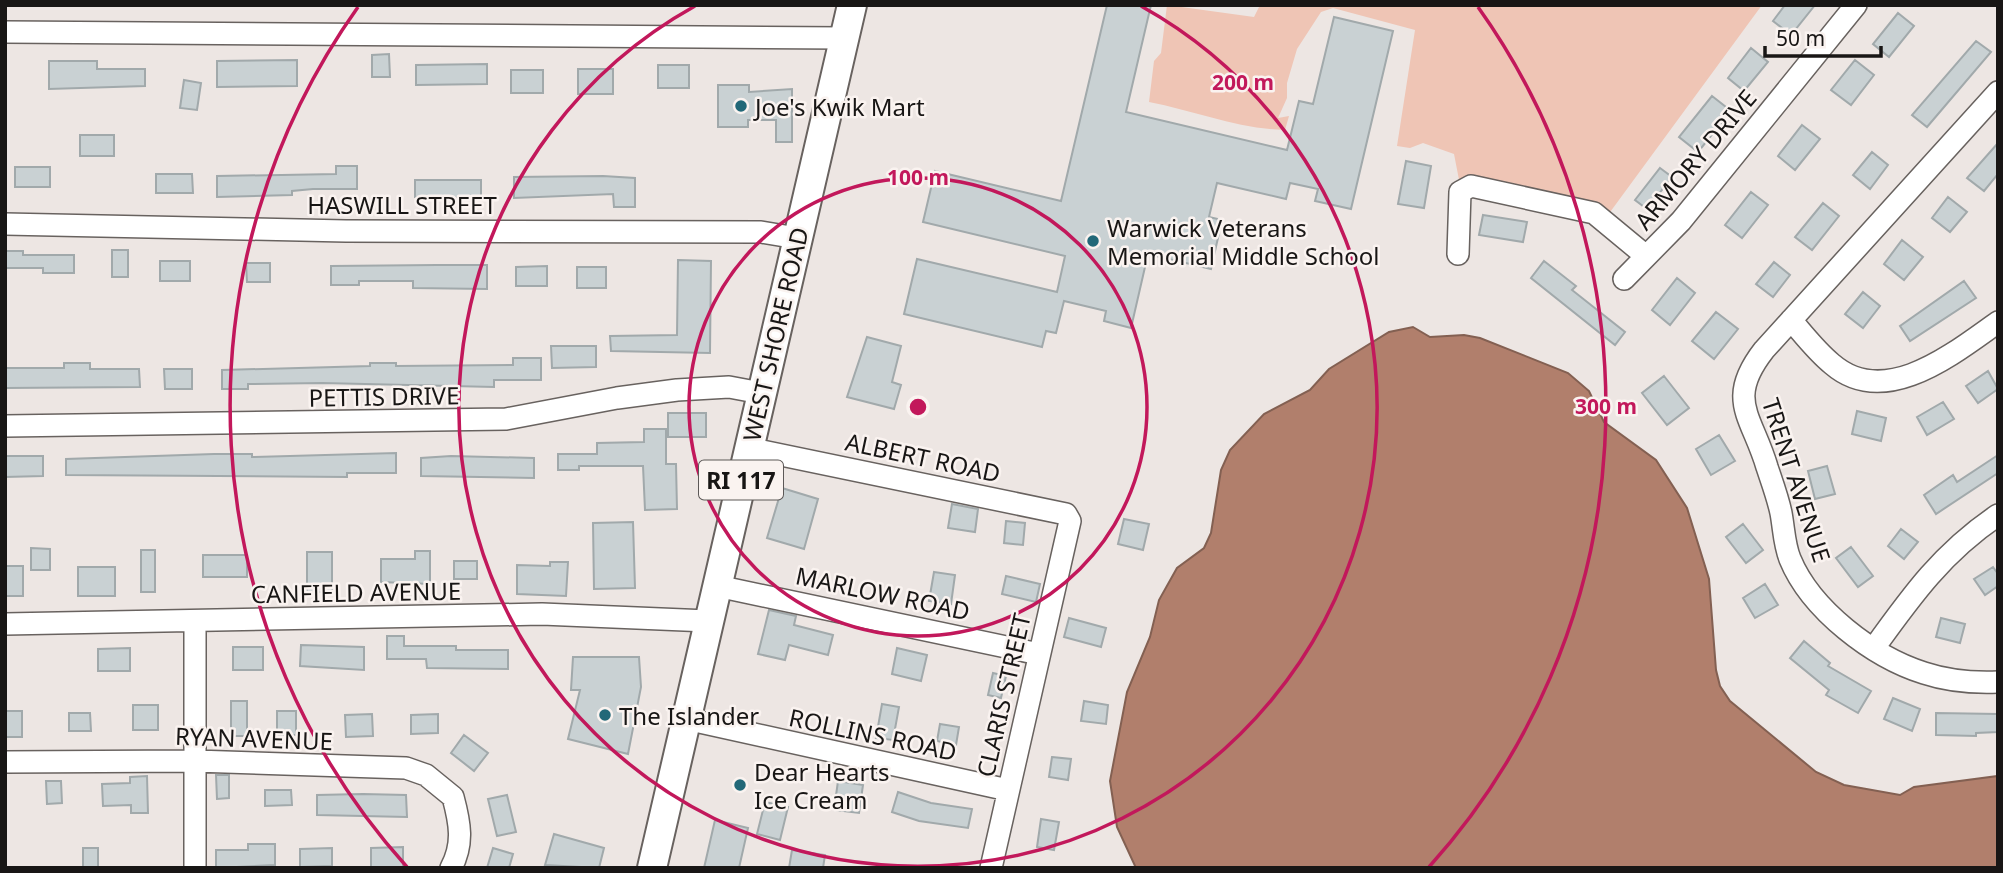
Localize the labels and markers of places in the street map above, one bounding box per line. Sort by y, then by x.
place label: Joe's Kwik Mart [753,90,925,123]
marker: Joe's Kwik Mart [733,98,749,114]
place label: Warwick Veterans Memorial Middle School [1107,211,1379,272]
marker: Warwick Veterans Memorial Middle School [1085,233,1101,249]
centre of rings [906,395,930,419]
place label: The Islander [619,699,759,732]
marker: The Islander [597,707,613,723]
place label: Dear Hearts Ice Cream [754,755,890,816]
marker: Dear Hearts Ice Cream [732,777,748,793]

